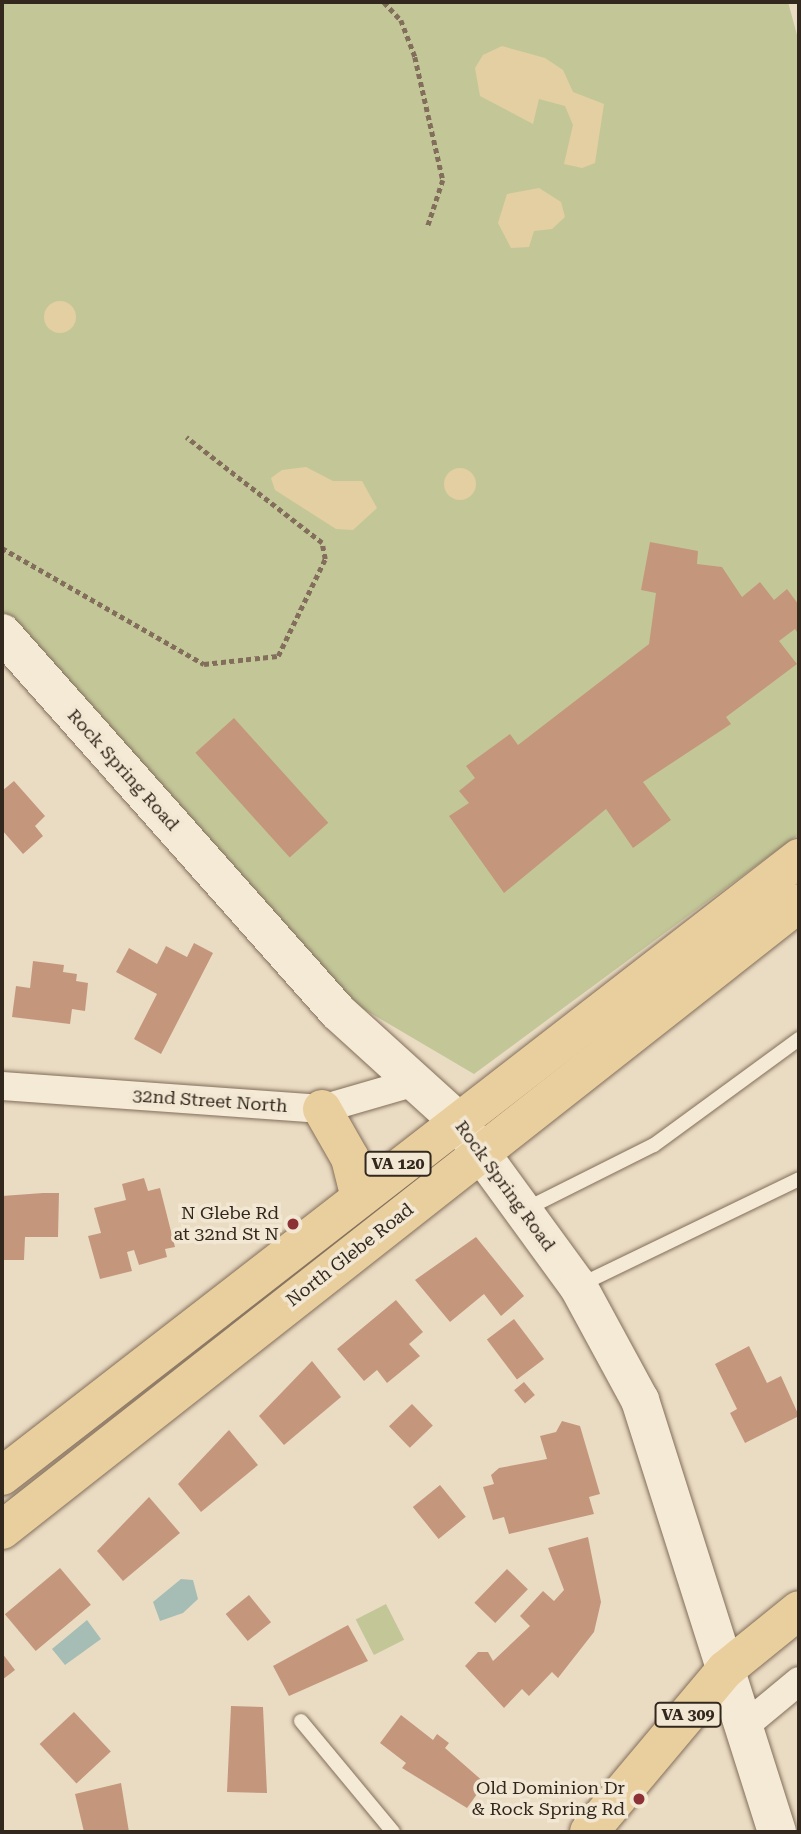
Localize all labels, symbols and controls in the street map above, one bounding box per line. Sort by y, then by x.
street label: Rock Spring Road [63,705,183,835]
street label: 32nd Street North [132,1085,288,1117]
street label: Rock Spring Road [450,1117,560,1255]
road number: VA 120 [363,1152,433,1176]
street label: North Glebe Road [282,1199,418,1311]
place label: N Glebe Rd at 32nd St N [174,1203,279,1246]
marker: N Glebe Rd at 32nd St N [285,1216,301,1232]
road number: VA 309 [653,1702,723,1728]
place label: Old Dominion Dr & Rock Spring Rd [471,1778,625,1820]
marker: Old Dominion Dr & Rock Spring Rd [631,1791,647,1807]

